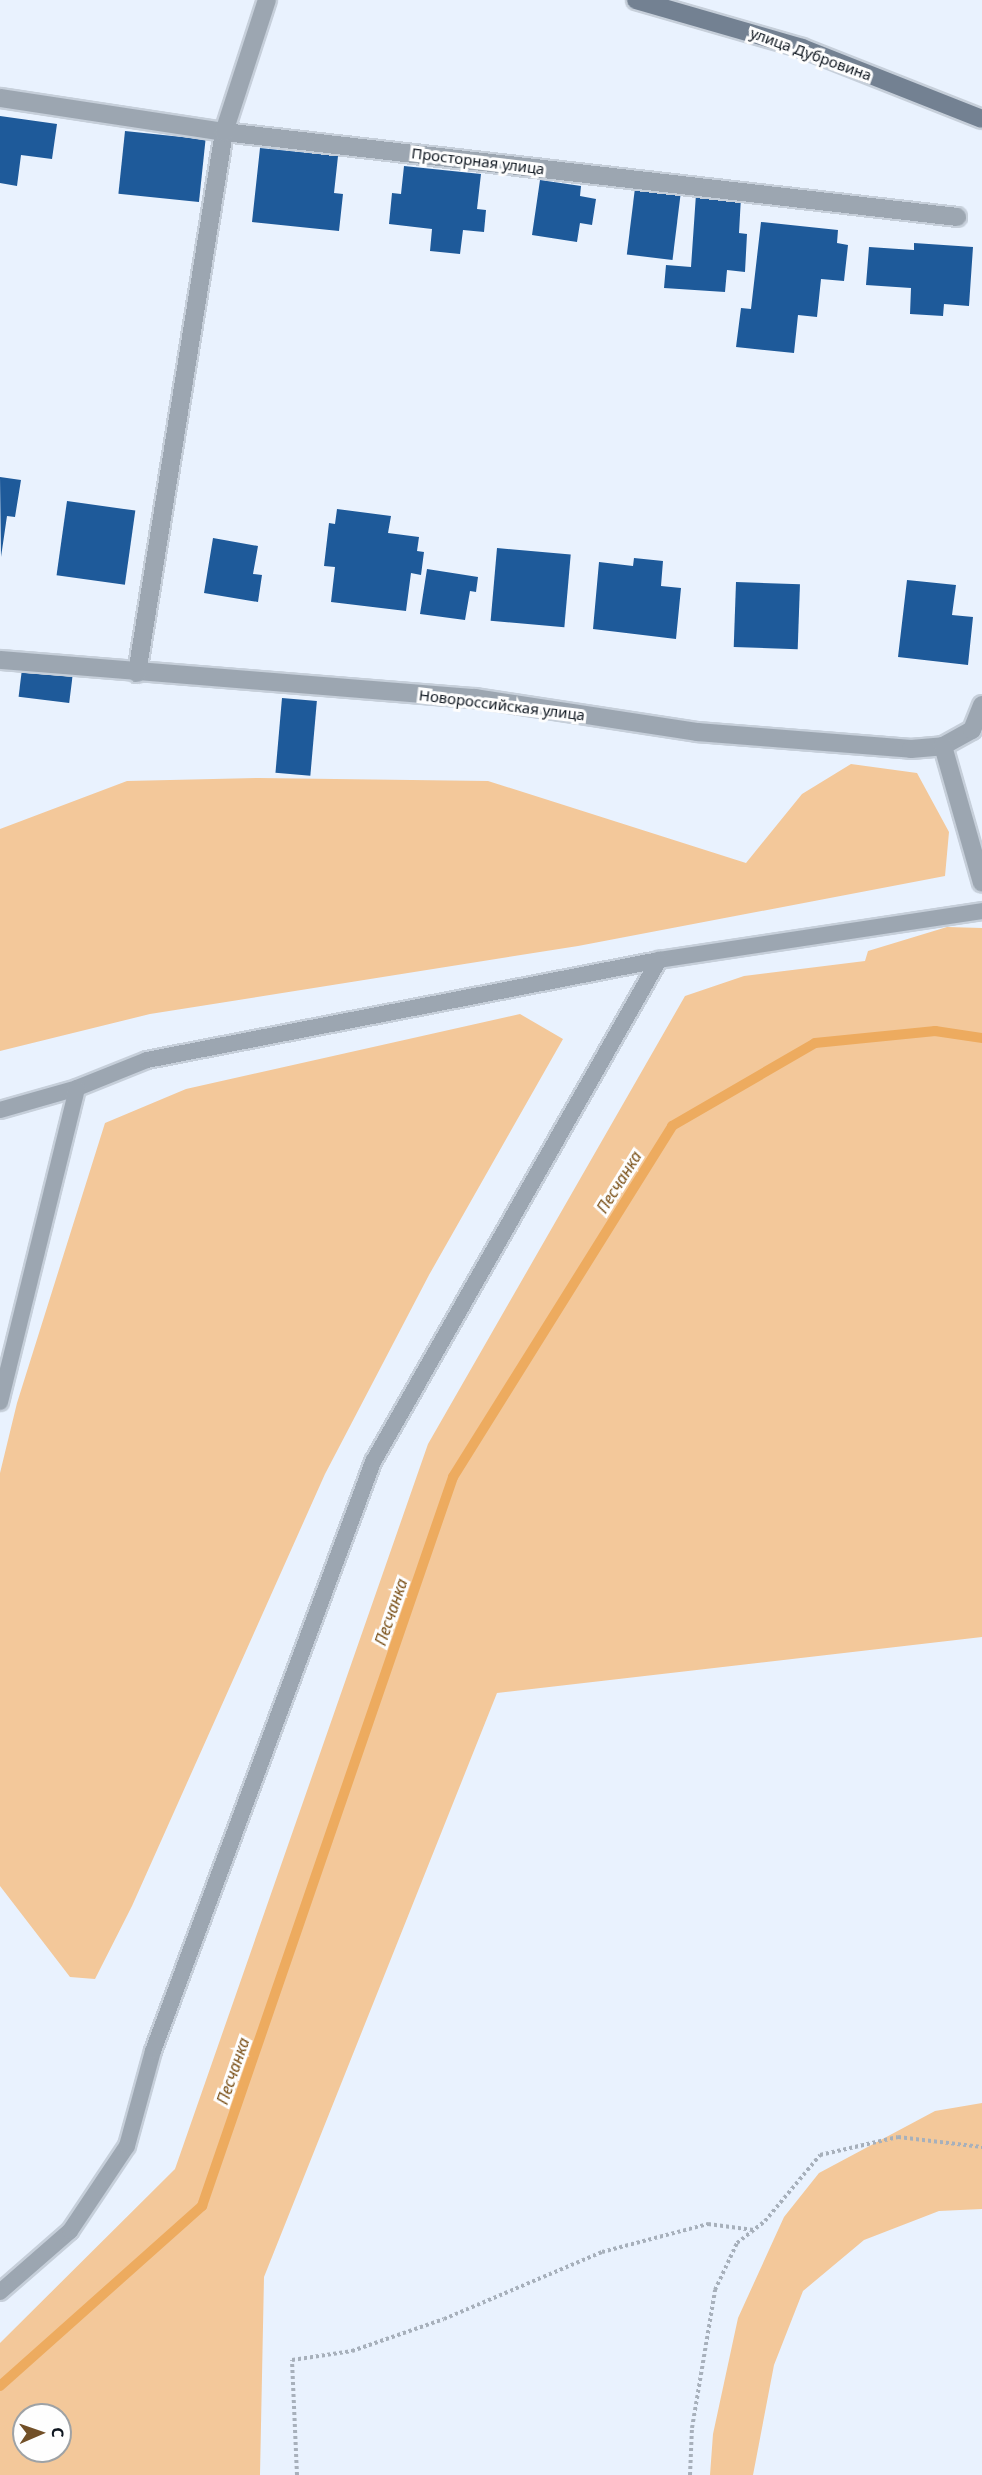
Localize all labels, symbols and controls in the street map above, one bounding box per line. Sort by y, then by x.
street label: улица Дубровина [748,24,874,84]
street label: Просторная улица [410,144,546,178]
street label: Новороссийская улица [418,686,586,724]
water label: Песчанка [592,1148,646,1216]
water label: Песчанка [371,1576,411,1648]
water label: Песчанка [213,2035,253,2107]
north arrow [12,2403,72,2463]
text: С [47,2427,69,2438]

